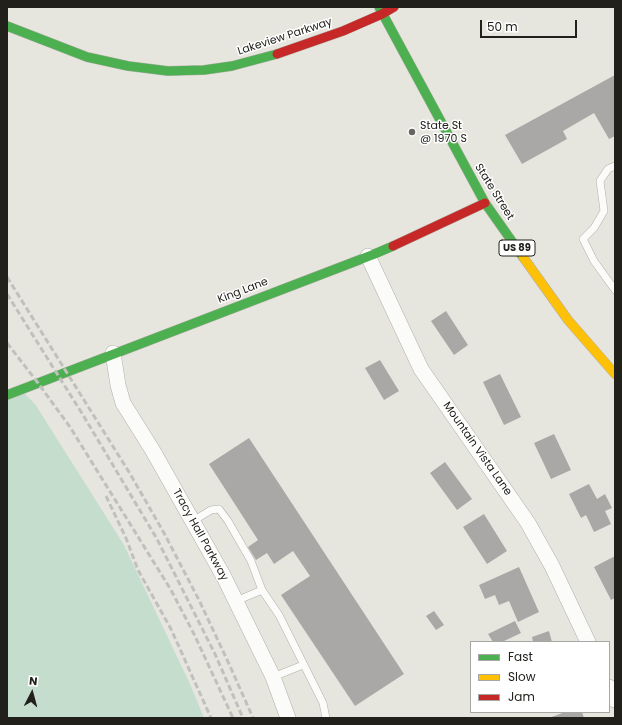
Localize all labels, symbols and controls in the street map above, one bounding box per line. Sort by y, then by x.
scale bar [482,12,579,38]
street label: Lakeview Parkway [236,15,334,59]
text: 50 m [487,18,518,35]
place label: State St @ 1970 S [420,119,467,145]
marker: State St @ 1970 S [407,127,417,137]
street label: State Street [471,161,517,223]
road number: US 89 [499,240,535,256]
street label: King Lane [216,275,270,307]
street label: Mountain Vista Lane [440,400,514,498]
street label: Tracy Hall Parkway [169,487,231,583]
legend [470,641,610,713]
text: Fast [508,648,533,665]
text: Slow [508,668,536,685]
north arrow [12,673,52,713]
text: N [28,673,38,689]
text: Jam [508,688,535,705]

